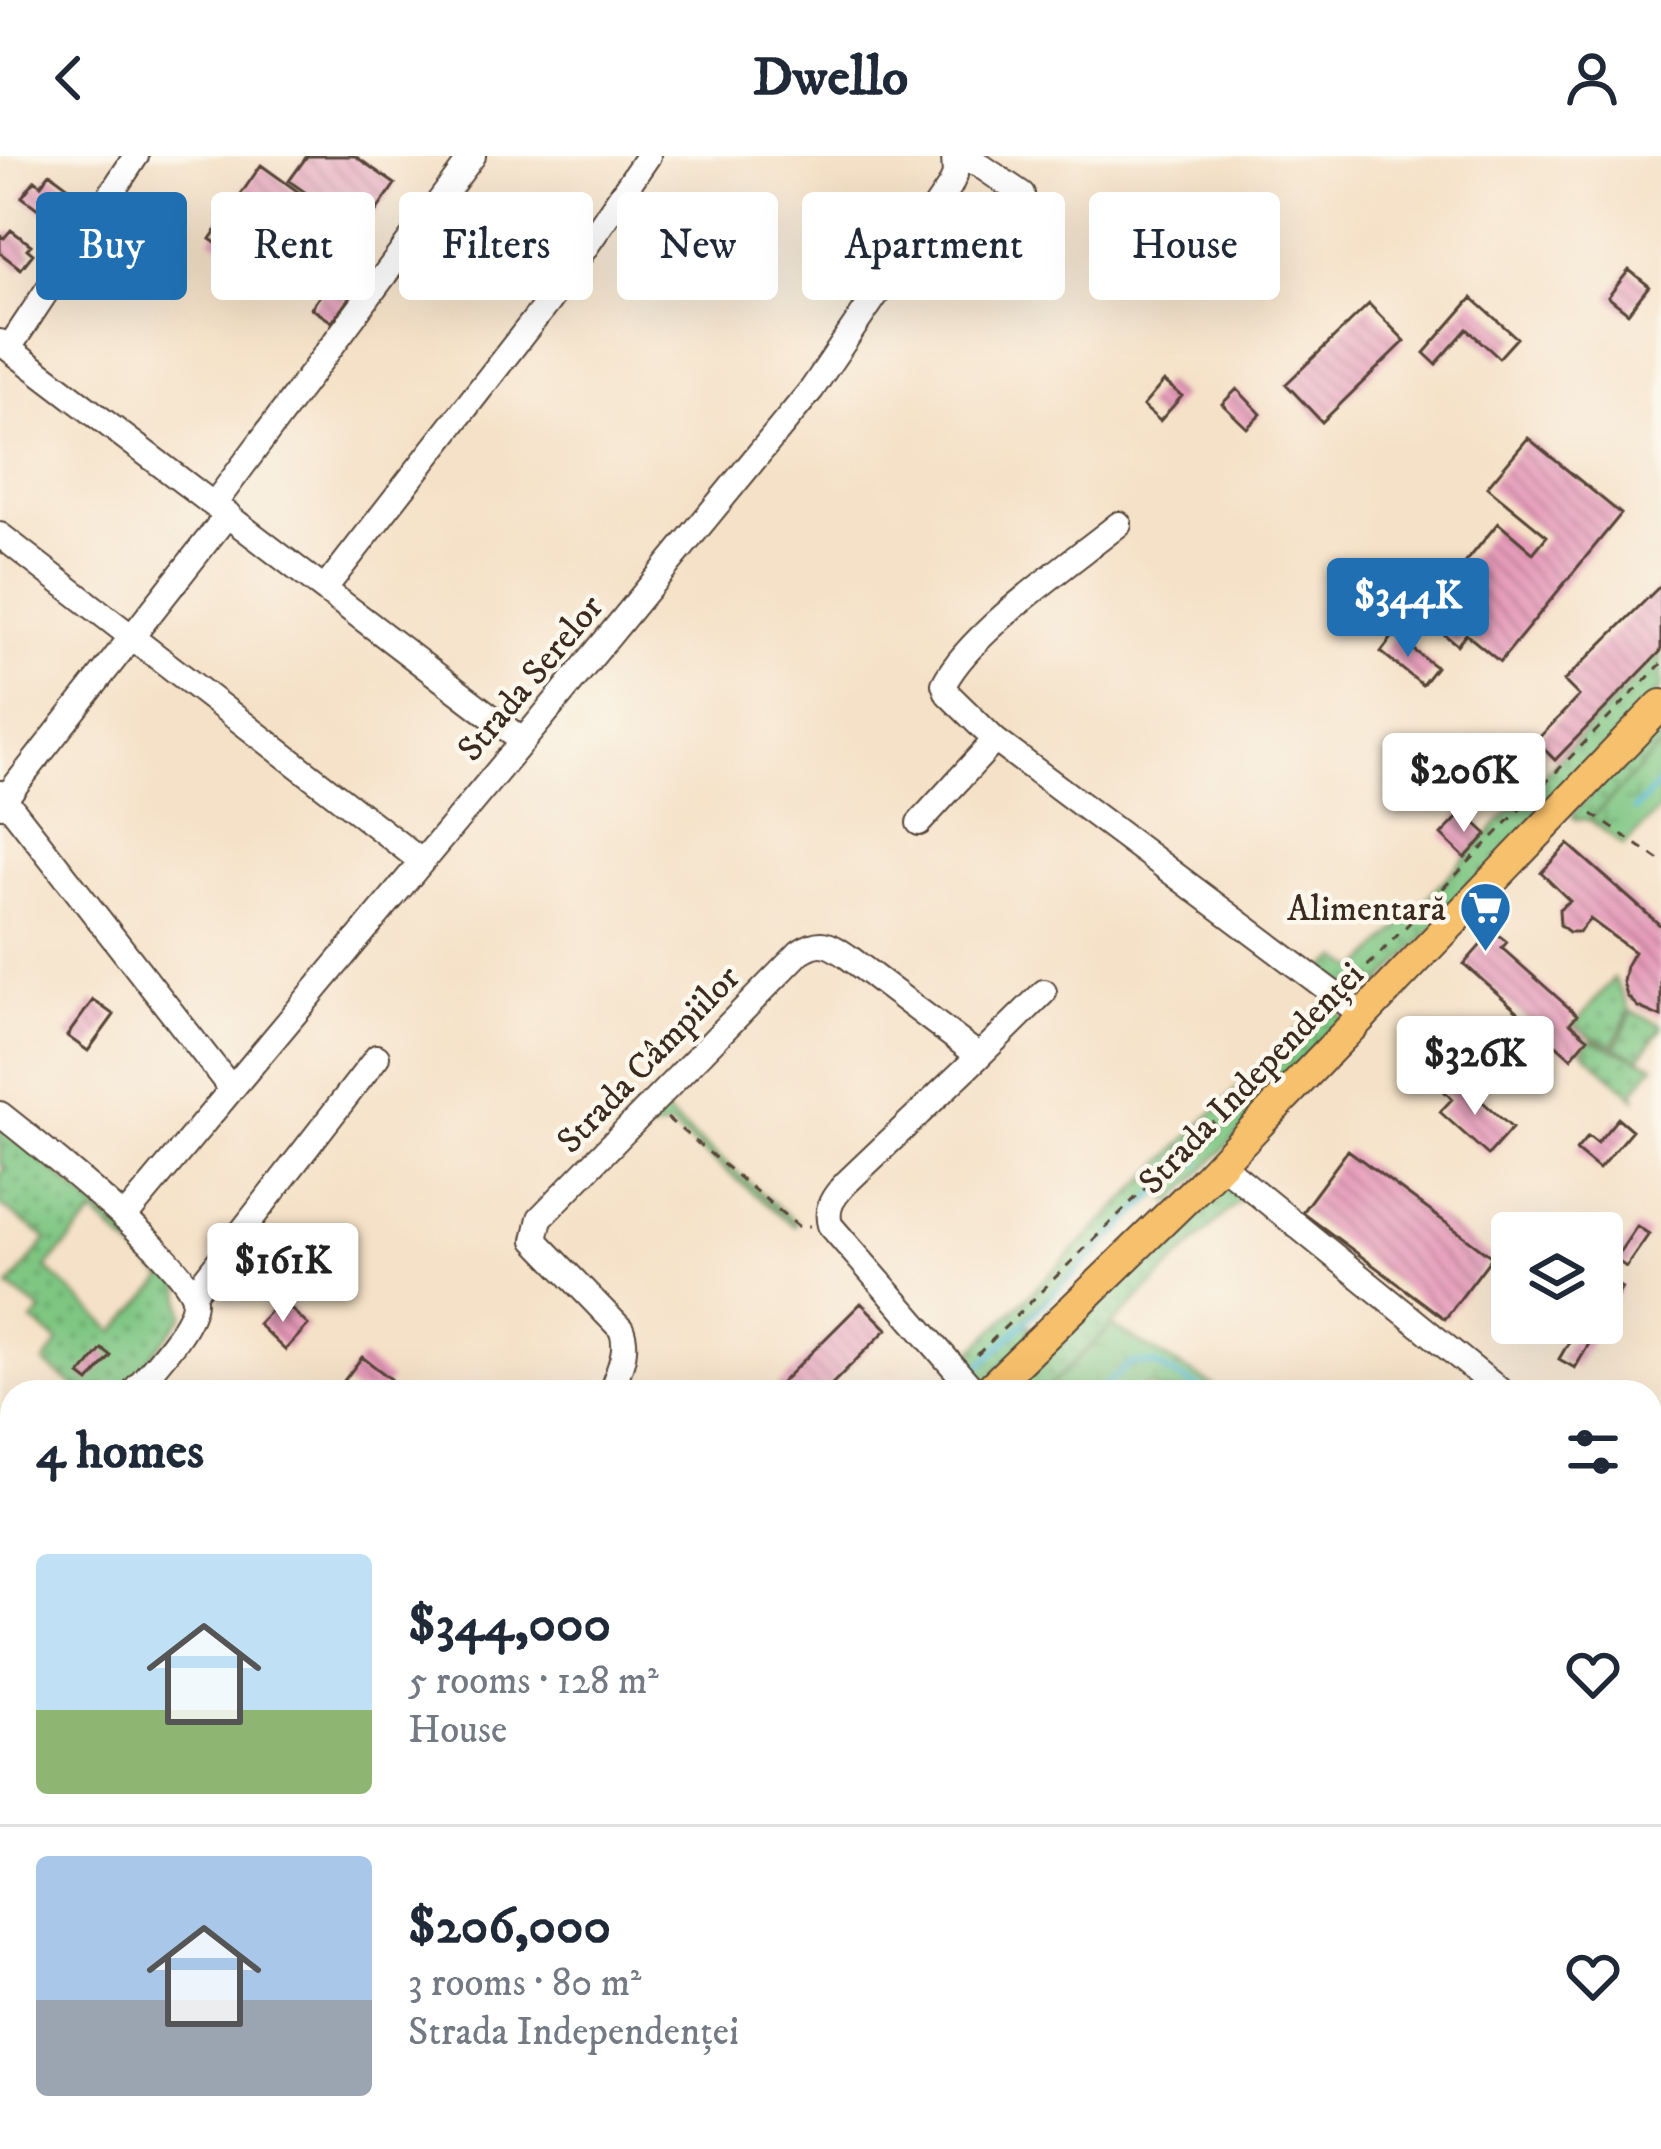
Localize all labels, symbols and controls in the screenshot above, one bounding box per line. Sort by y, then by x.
icon: back [36,45,102,111]
text: Dwello [753,45,908,112]
icon: person [1559,45,1625,111]
chip: Buy [36,192,187,300]
chip: Rent [211,192,375,300]
chip: Filters [399,192,593,300]
chip: New [617,192,778,300]
chip: Apartment [802,192,1065,300]
chip: House [1089,192,1280,300]
pin: $344K [1324,558,1492,660]
text: $344K [1354,572,1462,621]
street label: Strada Serelor [448,586,614,771]
pin: $206K [1380,733,1548,835]
text: $206K [1409,747,1519,796]
supermarket icon: Alimentară [1457,879,1513,953]
place label: Alimentară [1287,887,1447,932]
street label: Strada Independenței [1129,953,1374,1204]
street label: Strada Câmpiilor [548,956,750,1163]
pin: $326K [1391,1016,1559,1118]
text: $326K [1424,1030,1526,1079]
map controls [1491,1212,1623,1344]
button: layers [1491,1212,1623,1344]
pin: $161K [199,1223,367,1325]
text: $161K [234,1237,332,1286]
icon: filters [1560,1419,1626,1485]
text: 4 homes [36,1420,204,1484]
text: $344,000 [408,1593,611,1657]
icon: home [132,1602,276,1746]
icon: heart [1560,1641,1626,1707]
text: 5 rooms · 128 m² [408,1657,659,1706]
text: House [408,1706,507,1755]
text: $206,000 [408,1895,611,1959]
icon: home [132,1904,276,2048]
icon: heart [1560,1943,1626,2009]
text: 3 rooms · 80 m² [408,1959,641,2008]
text: Strada Independenței [408,2008,739,2057]

